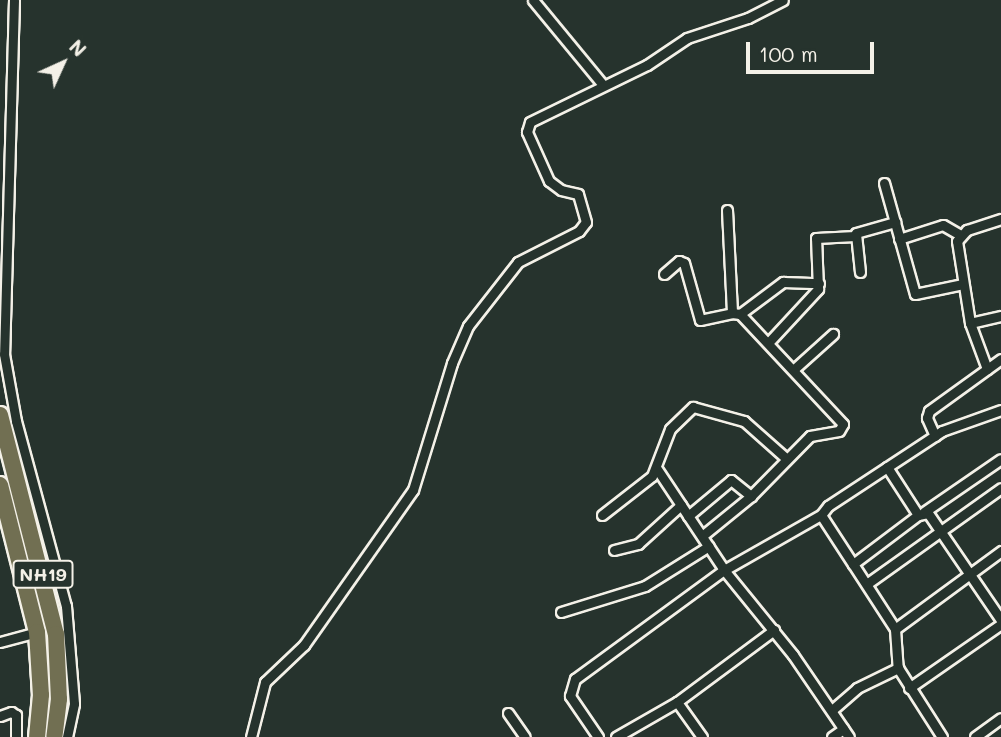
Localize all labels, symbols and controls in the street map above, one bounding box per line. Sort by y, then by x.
north arrow [28,28,98,98]
scale bar [749,28,877,72]
text: N [64,34,92,62]
text: 100 m [759,40,818,67]
road number: NH19 [12,560,74,588]

